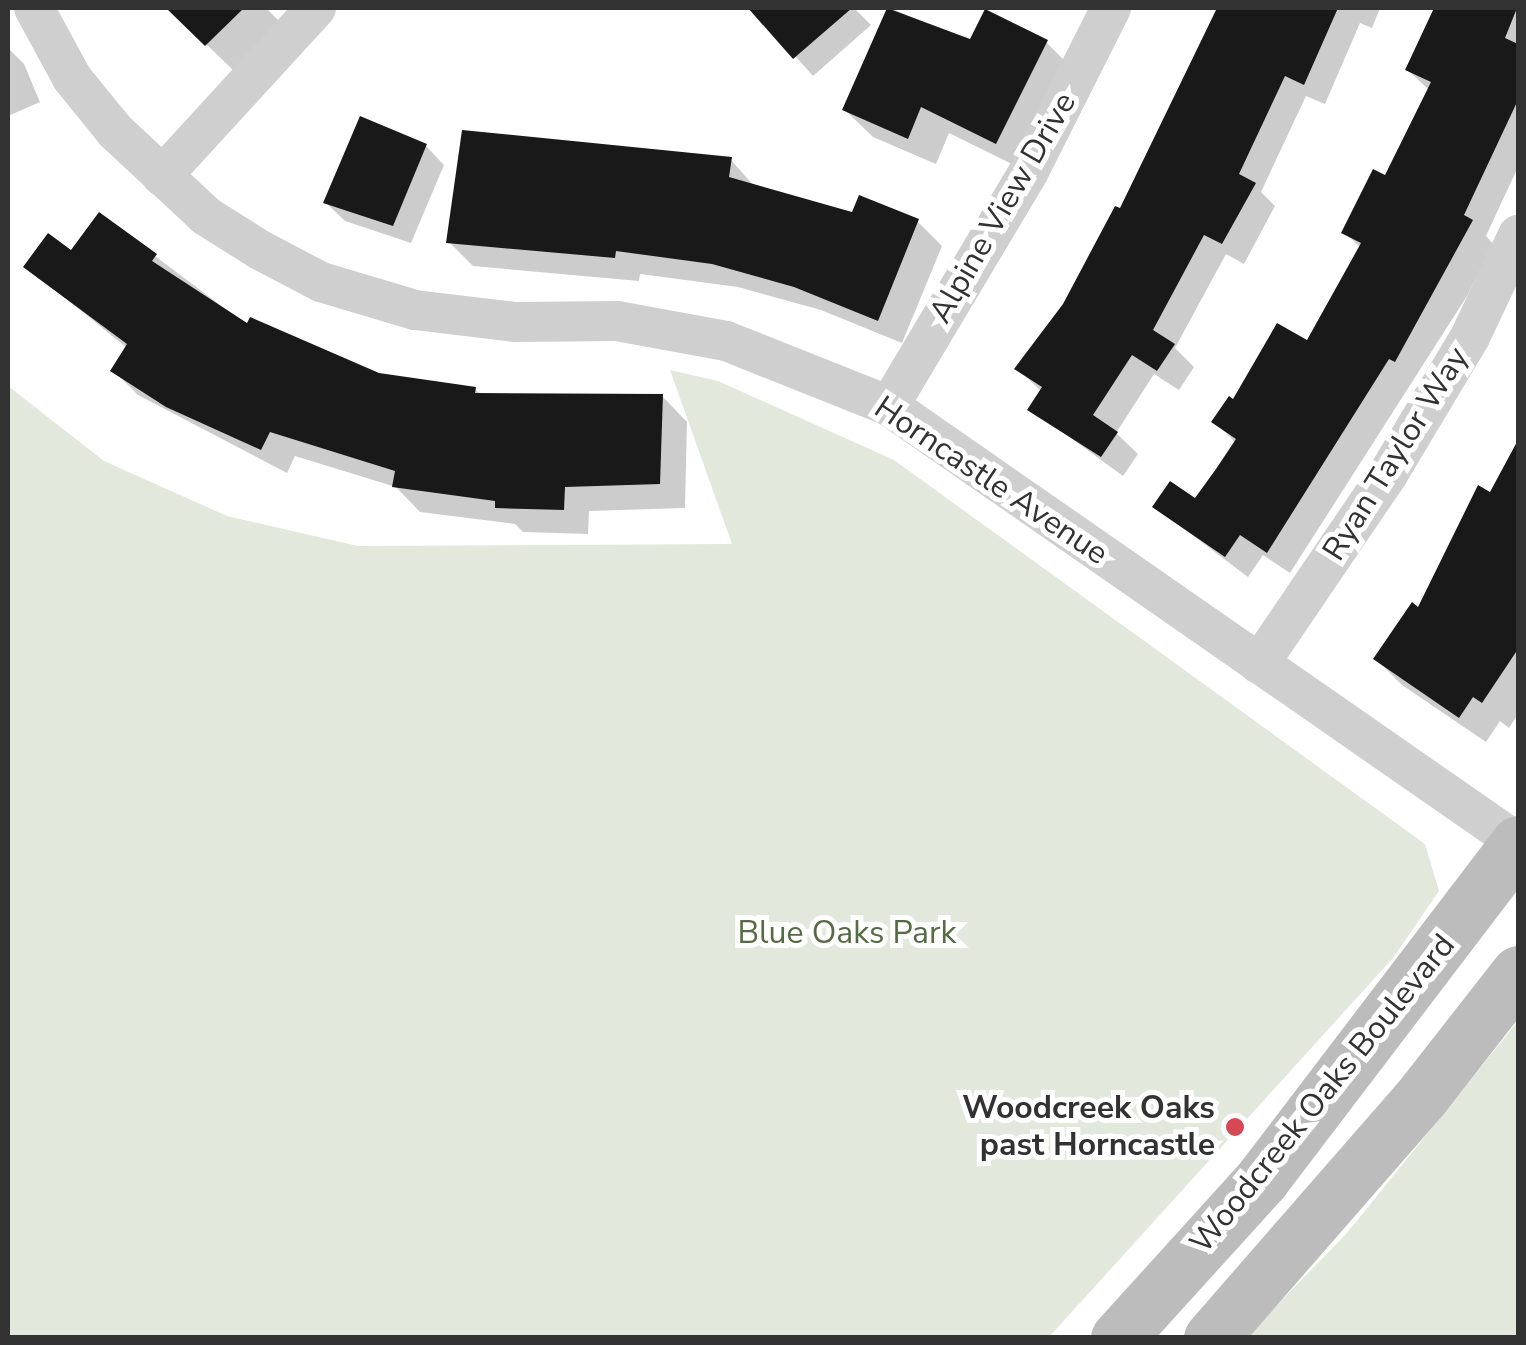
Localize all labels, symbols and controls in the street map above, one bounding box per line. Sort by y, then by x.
street label: Alpine View Drive [921,86,1085,330]
street label: Ryan Taylor Way [1315,340,1477,568]
street label: Horncastle Avenue [867,389,1115,573]
park label: Blue Oaks Park [737,914,957,952]
street label: Woodcreek Oaks Boulevard [1182,927,1464,1261]
place label: Woodcreek Oaks past Horncastle [962,1090,1215,1165]
marker: Woodcreek Oaks past Horncastle [1224,1116,1246,1138]

